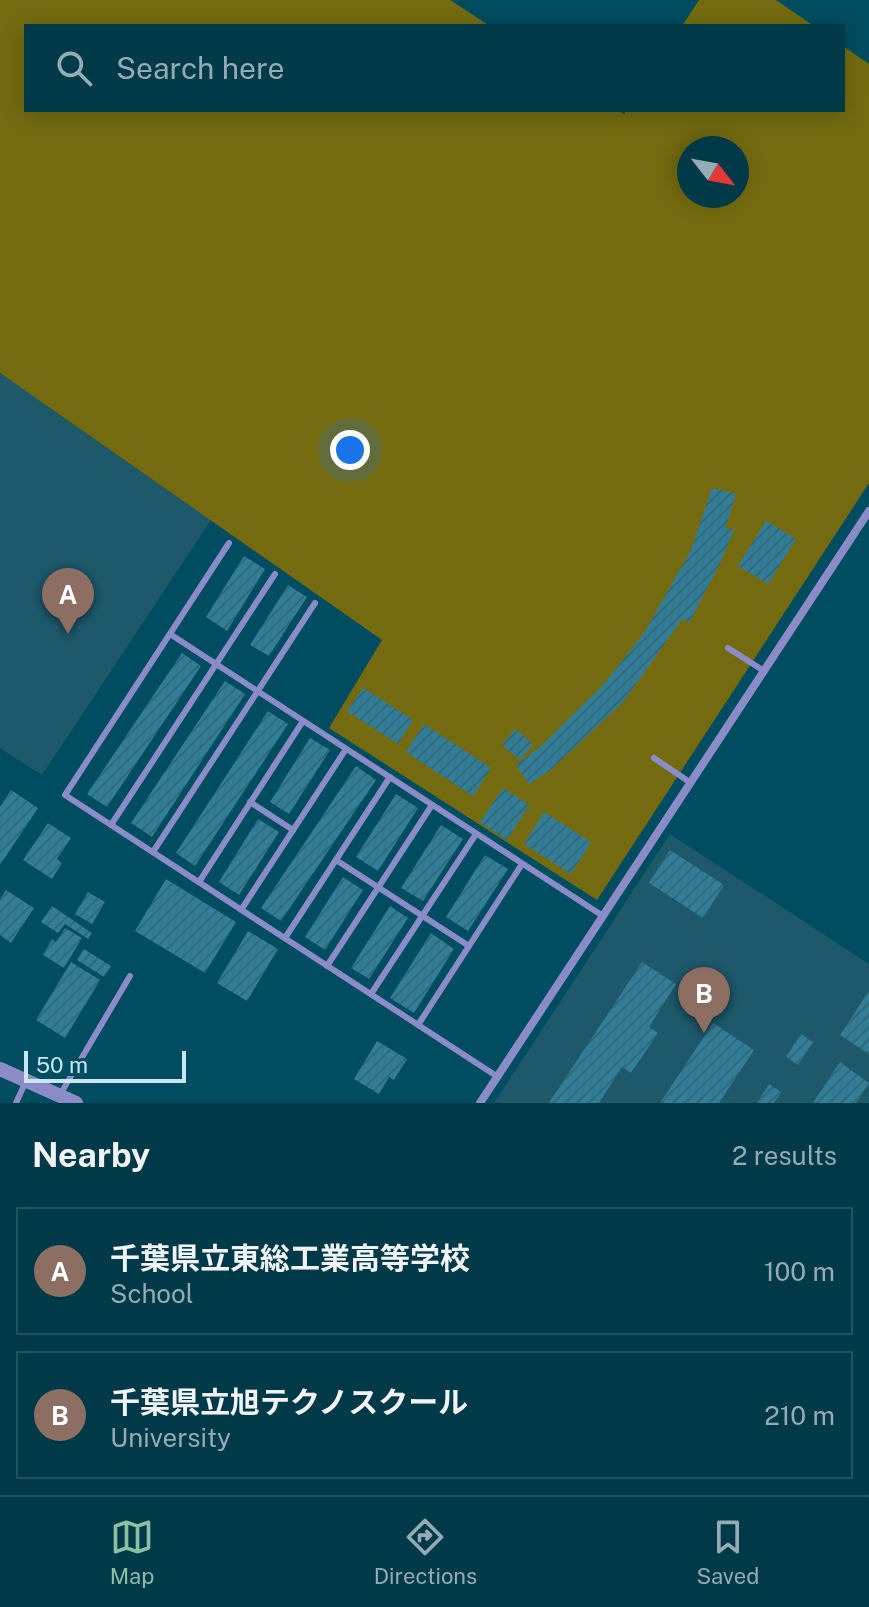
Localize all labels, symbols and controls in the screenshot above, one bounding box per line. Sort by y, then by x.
search box [24,24,845,112]
icon: search [52,46,96,90]
text: Search here [116,50,284,86]
north arrow [677,136,749,208]
your location [330,430,370,470]
pin: A [42,568,94,634]
pin: B [678,967,730,1033]
scale bar [24,1047,186,1083]
text: 50 m [36,1052,88,1078]
text: Nearby [32,1135,150,1175]
text: 2 results [732,1140,837,1171]
text: 千葉県立東総工業高等学校 [110,1240,470,1276]
text: A [51,1256,69,1287]
text: 100 m [764,1256,835,1287]
text: School [110,1278,194,1309]
text: 千葉県立旭テクノスクール [110,1384,468,1420]
text: B [51,1400,69,1431]
text: 210 m [764,1400,835,1431]
text: University [110,1422,231,1453]
tab: Map [110,1515,154,1589]
tab: Directions [374,1515,477,1589]
tab: Saved [696,1515,759,1589]

